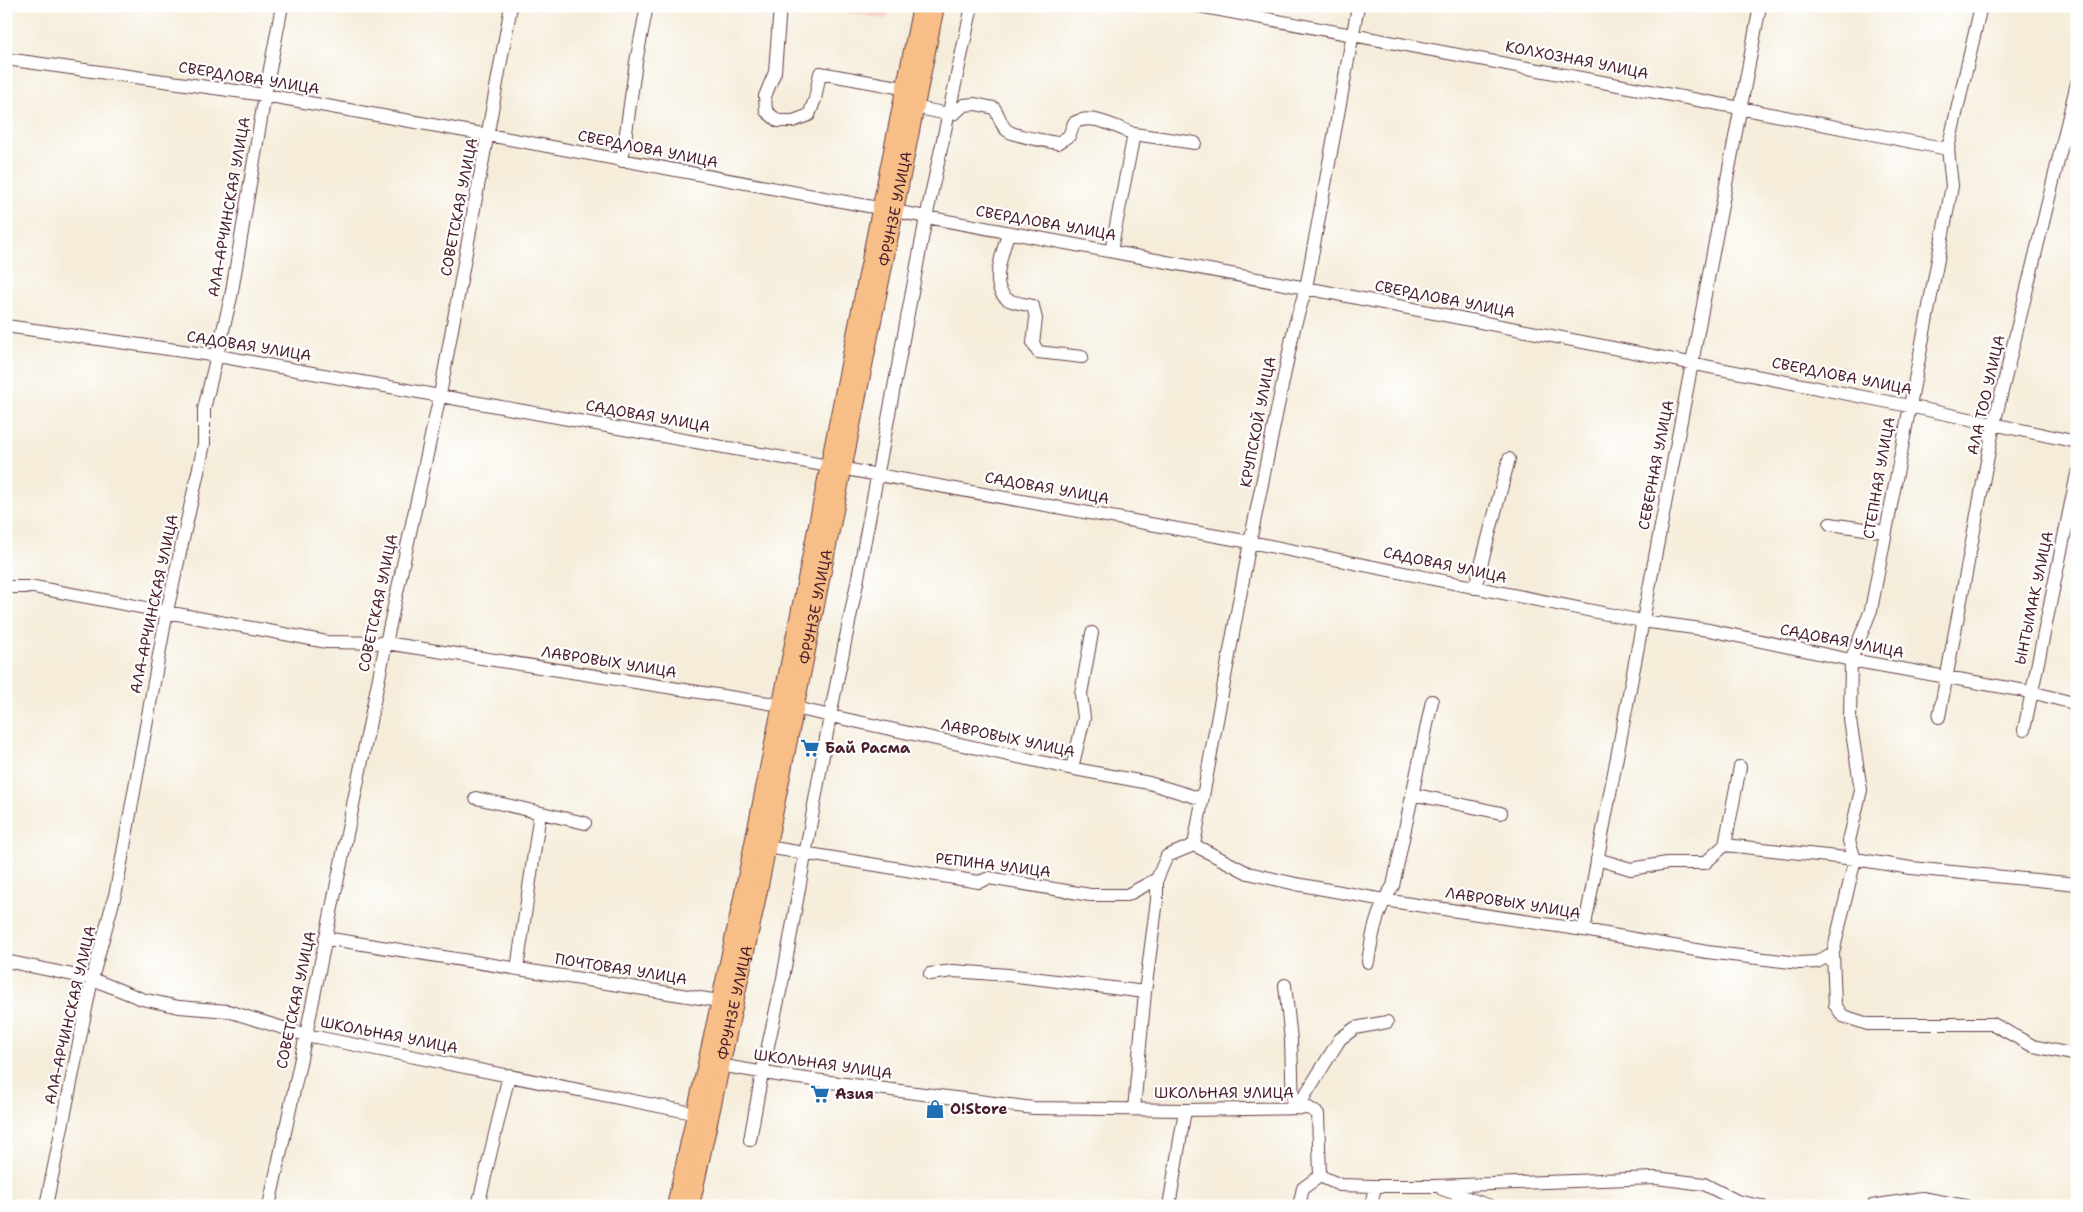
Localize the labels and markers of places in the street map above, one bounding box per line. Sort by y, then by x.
supermarket icon: Бай Расма [799,737,821,759]
place label: Бай Расма [825,738,911,758]
supermarket icon: Азия [809,1083,831,1105]
place label: Азия [835,1084,874,1104]
shop icon: O!Store [924,1098,946,1120]
place label: O!Store [950,1099,1007,1119]

